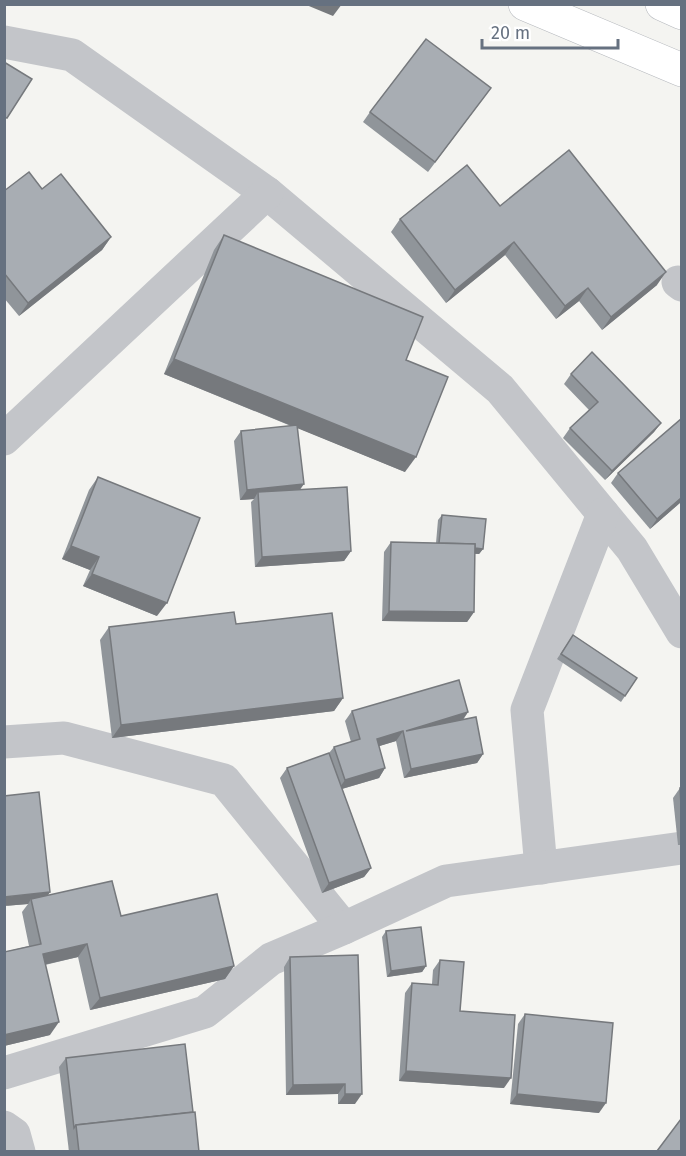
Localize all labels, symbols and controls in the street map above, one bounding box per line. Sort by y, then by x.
scale bar [482,12,618,50]
text: 20 m [491,22,530,44]

